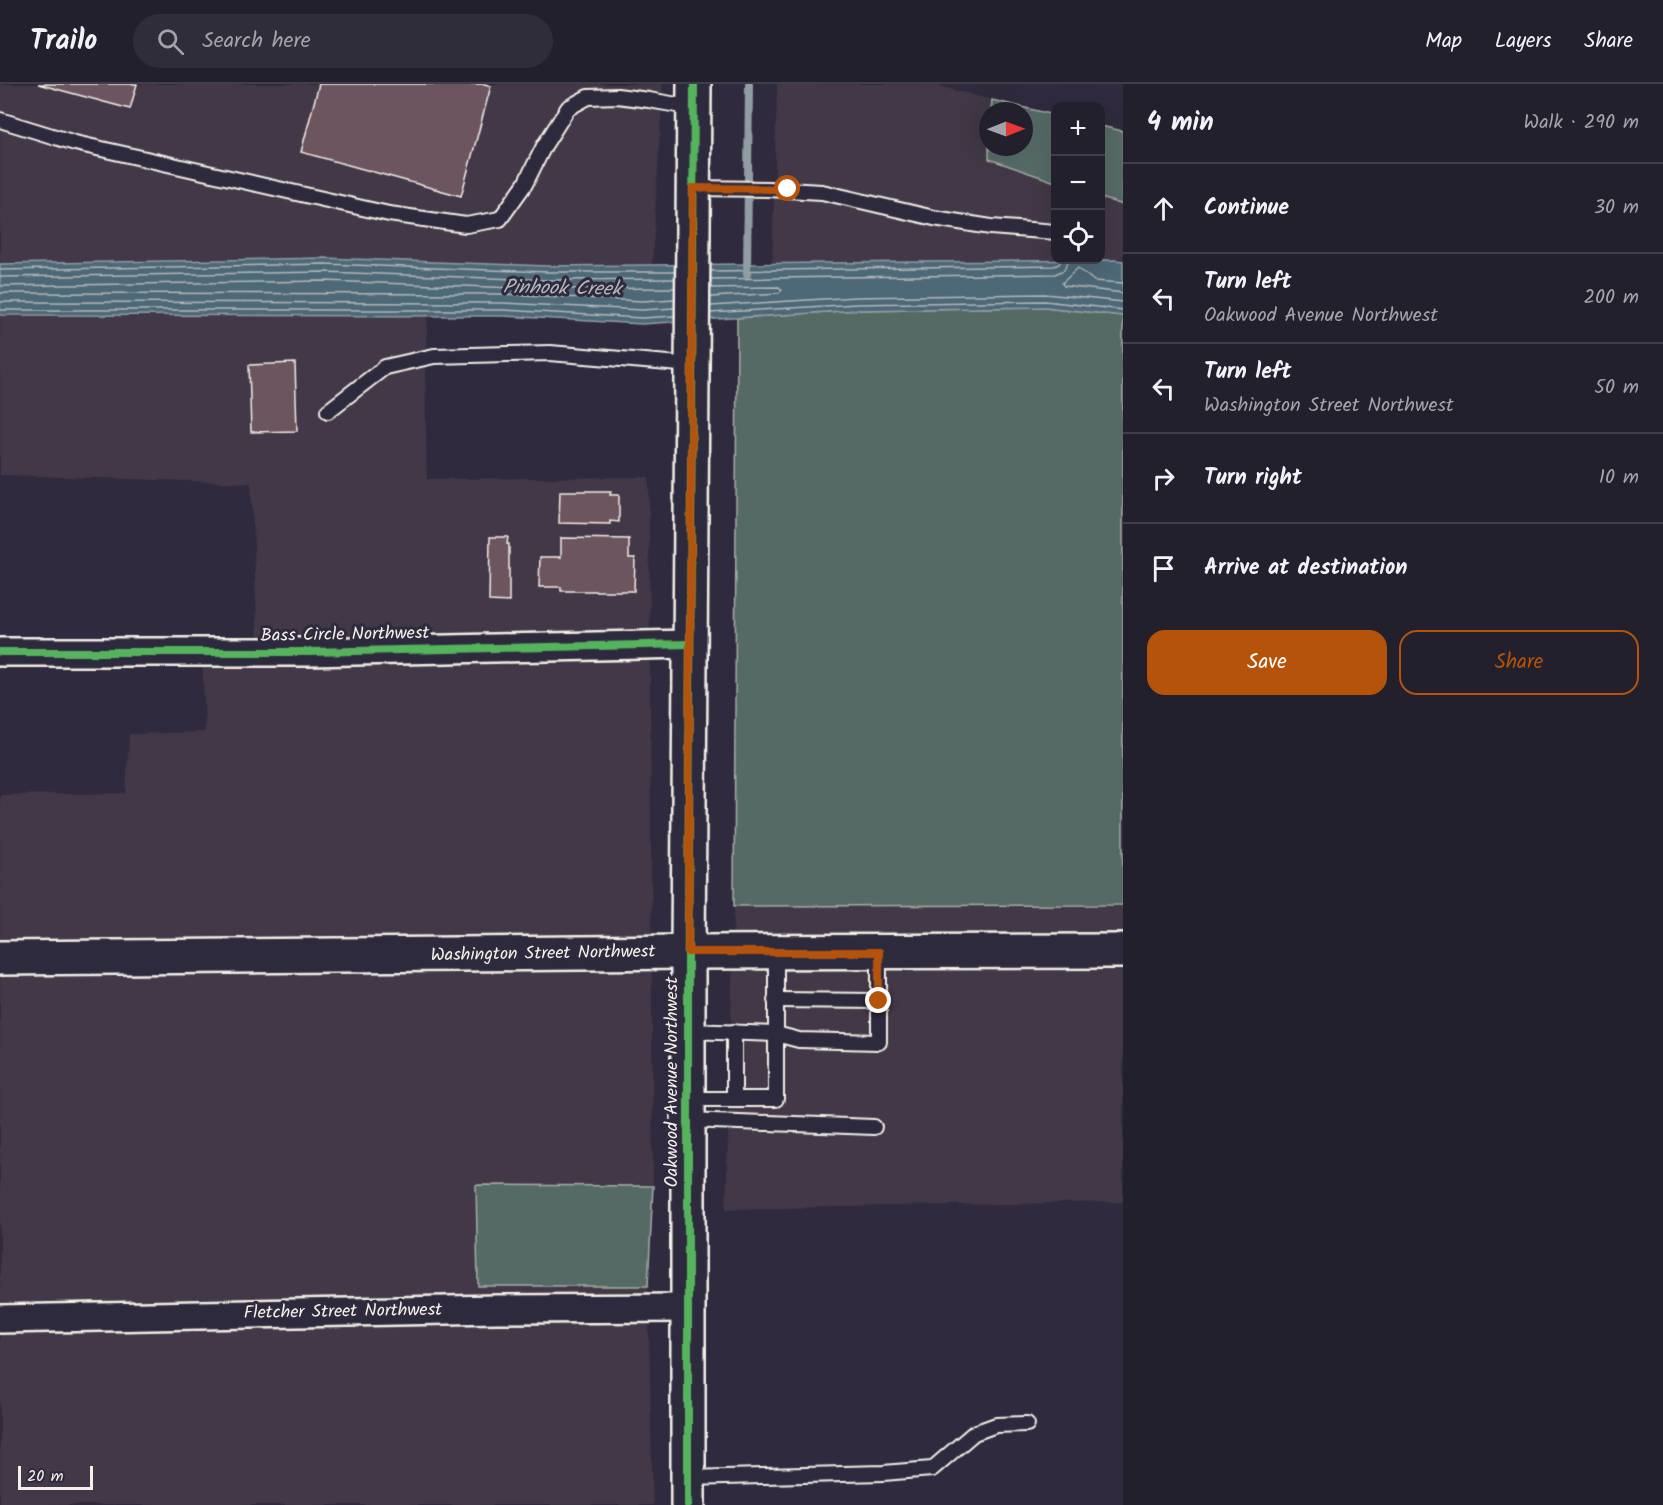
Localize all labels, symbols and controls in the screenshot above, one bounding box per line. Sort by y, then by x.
search box [133,14,553,68]
text: Trailo [30,19,97,64]
text: Search here [202,24,311,59]
icon: search [154,25,187,58]
text: Map [1425,25,1462,58]
text: Layers [1495,25,1551,58]
text: Share [1584,25,1633,58]
north arrow [979,102,1033,156]
map controls [1051,102,1105,264]
button: + [1051,102,1105,156]
text: 4 min [1147,102,1214,144]
text: Walk · 290 m [1524,107,1639,139]
button: − [1051,156,1105,210]
route start [774,175,800,201]
text: Continue [1204,191,1289,226]
icon: ahead [1147,192,1180,225]
text: 30 m [1594,192,1639,224]
button: locate [1051,210,1105,264]
text: Turn left [1204,265,1291,300]
water label: Pinhook Creek [502,272,624,306]
icon: left [1147,282,1180,315]
text: 200 m [1583,282,1639,314]
text: Oakwood Avenue Northwest [1204,300,1438,332]
text: Turn left [1204,355,1291,390]
icon: left [1147,372,1180,405]
text: 50 m [1594,372,1639,404]
text: Washington Street Northwest [1204,390,1454,422]
text: Turn right [1204,461,1302,496]
icon: right [1147,462,1180,495]
text: 10 m [1599,462,1639,494]
text: Arrive at destination [1204,551,1407,586]
icon: arrive [1147,552,1180,585]
street label: Bass Circle Northwest [260,619,431,651]
button: Save [1147,630,1387,695]
button: Share [1399,630,1639,695]
street label: Washington Street Northwest [430,938,657,970]
street label: Oakwood Avenue Northwest [658,976,687,1187]
route end [865,987,891,1013]
street label: Fletcher Street Northwest [244,1296,443,1328]
scale bar [18,1463,93,1490]
text: 20 m [27,1464,63,1489]

